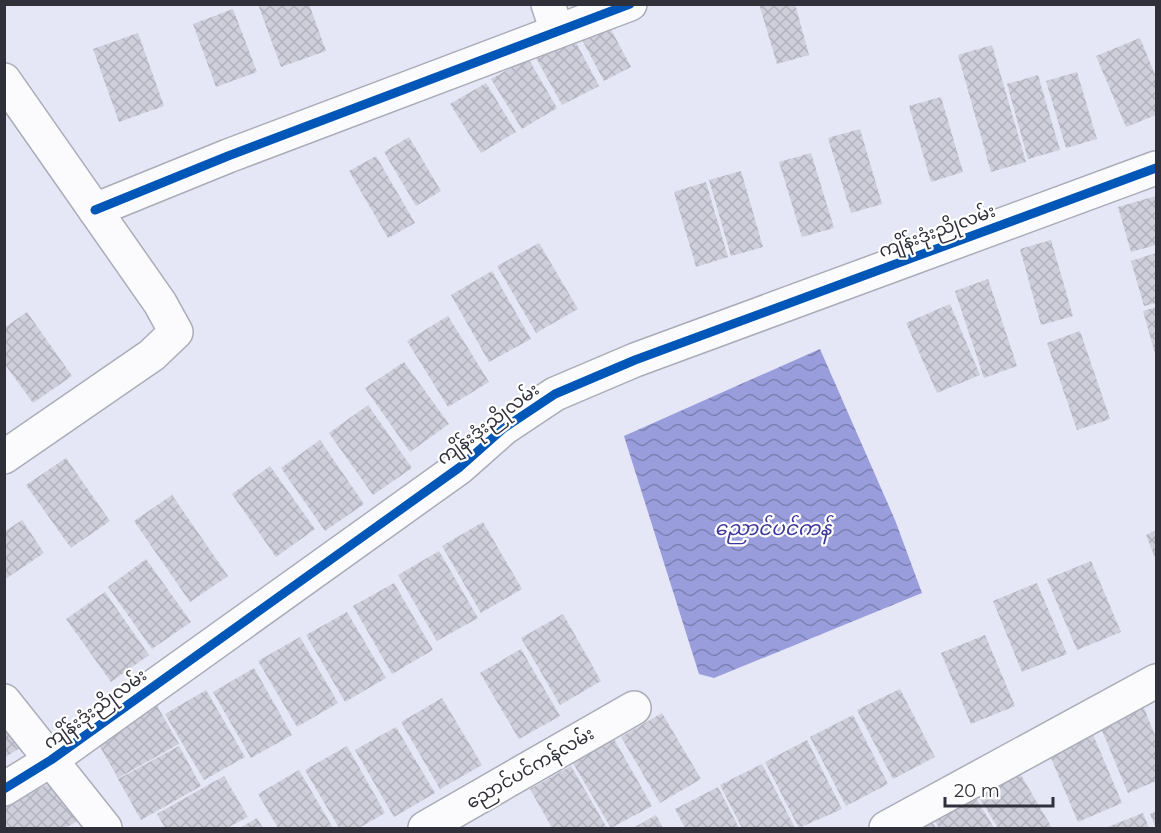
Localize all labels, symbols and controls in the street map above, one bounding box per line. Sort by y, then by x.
street label: ကျိန်းဒုံးညိုလမ်း [875,197,1000,266]
street label: ကျိန်းဒုံးညိုလမ်း [431,376,546,473]
water label: ညောင်ပင်ကန် [714,514,834,545]
street label: ကျိန်းဒုံးညိုလမ်း [37,662,153,757]
street label: ညောင်ပင်ကန်လမ်း [461,721,600,817]
scale bar [945,770,1053,808]
text: 20 m [954,780,1000,802]

